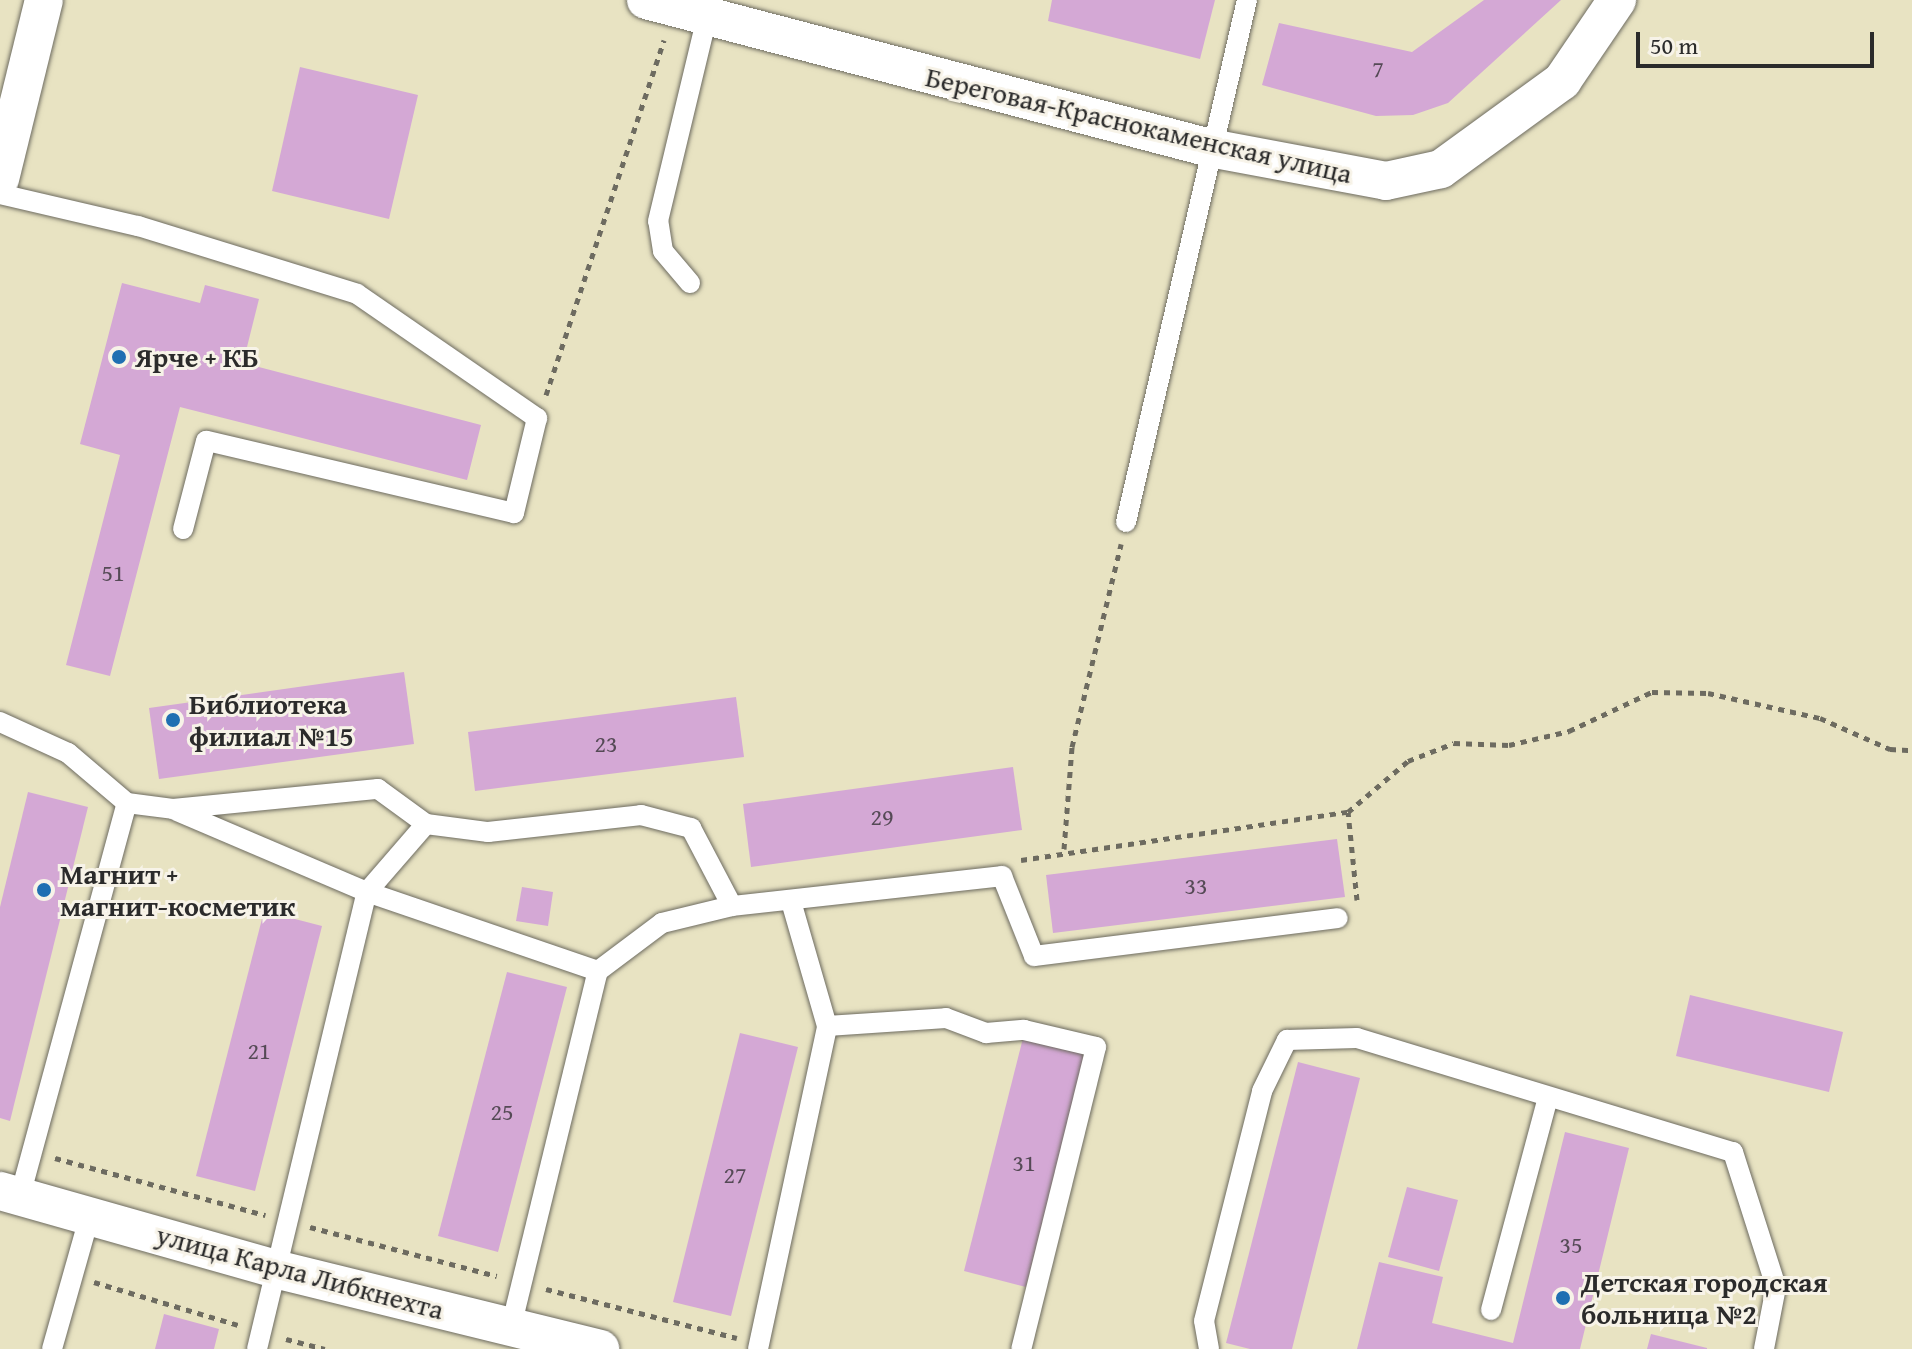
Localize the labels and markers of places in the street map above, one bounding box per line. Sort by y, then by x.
place label: Ярче + КБ [135,340,259,374]
marker: Ярче + КБ [110,348,128,366]
place label: Библиотека филиал №15 [189,687,354,753]
marker: Библиотека филиал №15 [164,711,182,729]
place label: Магнит + магнит-косметик [60,857,295,923]
marker: Магнит + магнит-косметик [35,881,53,899]
place label: Детская городская больница №2 [1581,1265,1828,1331]
marker: Детская городская больница №2 [1552,1287,1574,1309]

